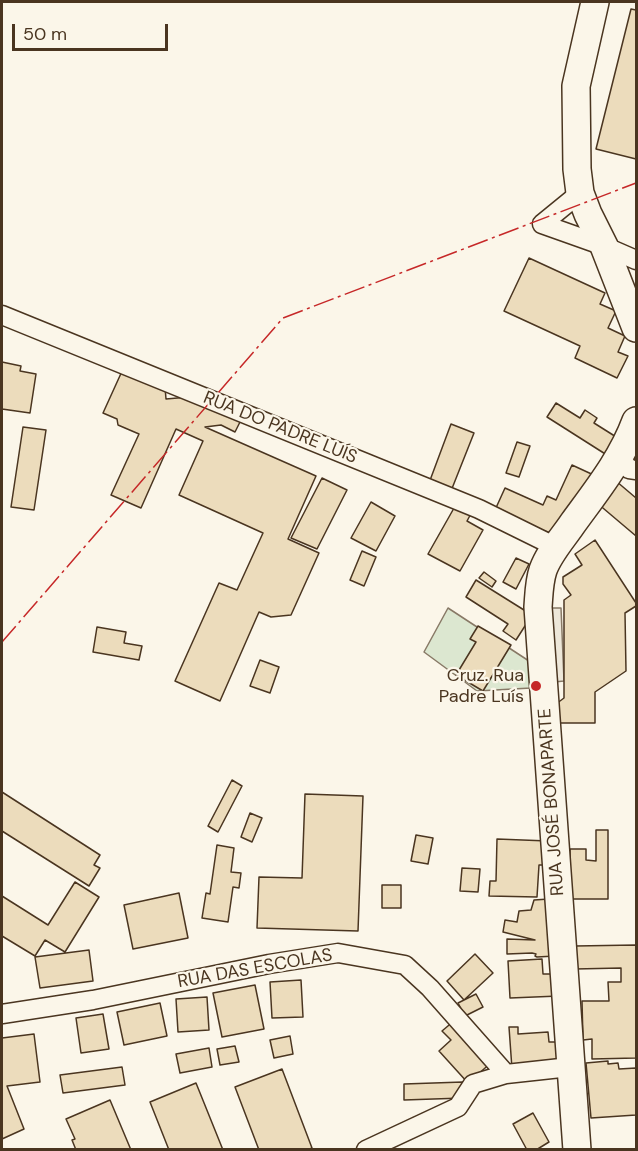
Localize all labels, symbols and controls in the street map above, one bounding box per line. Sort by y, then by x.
scale bar [15,12,171,50]
text: 50 m [23,22,67,46]
street label: RUA DO PADRE LUÍS [200,387,360,469]
place label: Cruz. Rua Padre Luís [439,665,524,708]
marker: Cruz. Rua Padre Luís [529,679,543,693]
street label: RUA JOSÉ BONAPARTE [535,707,569,897]
street label: RUA DAS ESCOLAS [176,945,334,993]

